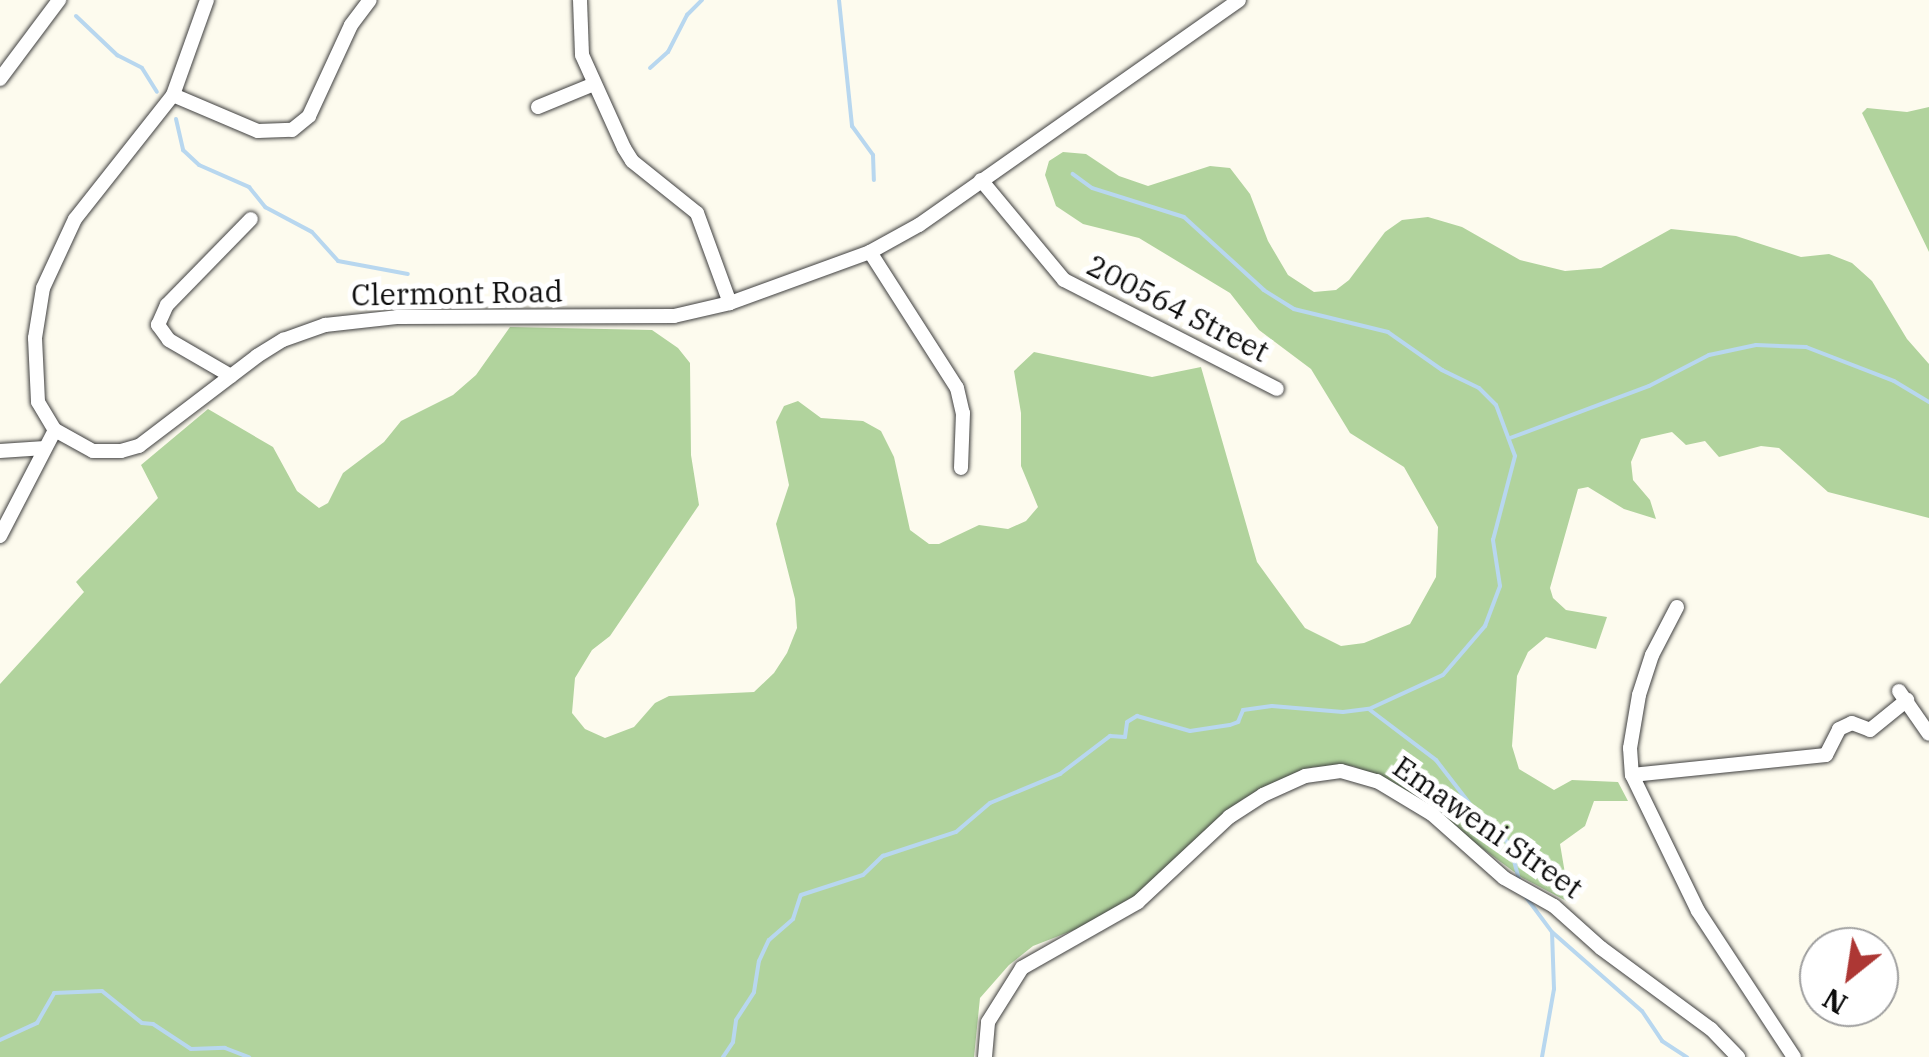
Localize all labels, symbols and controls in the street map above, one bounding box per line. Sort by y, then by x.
street label: 200564 Street [1081,247,1275,369]
street label: Clermont Road [351,273,563,313]
street label: Emaweni Street [1386,748,1590,906]
north arrow [1799,927,1899,1027]
text: N [1816,980,1854,1023]

